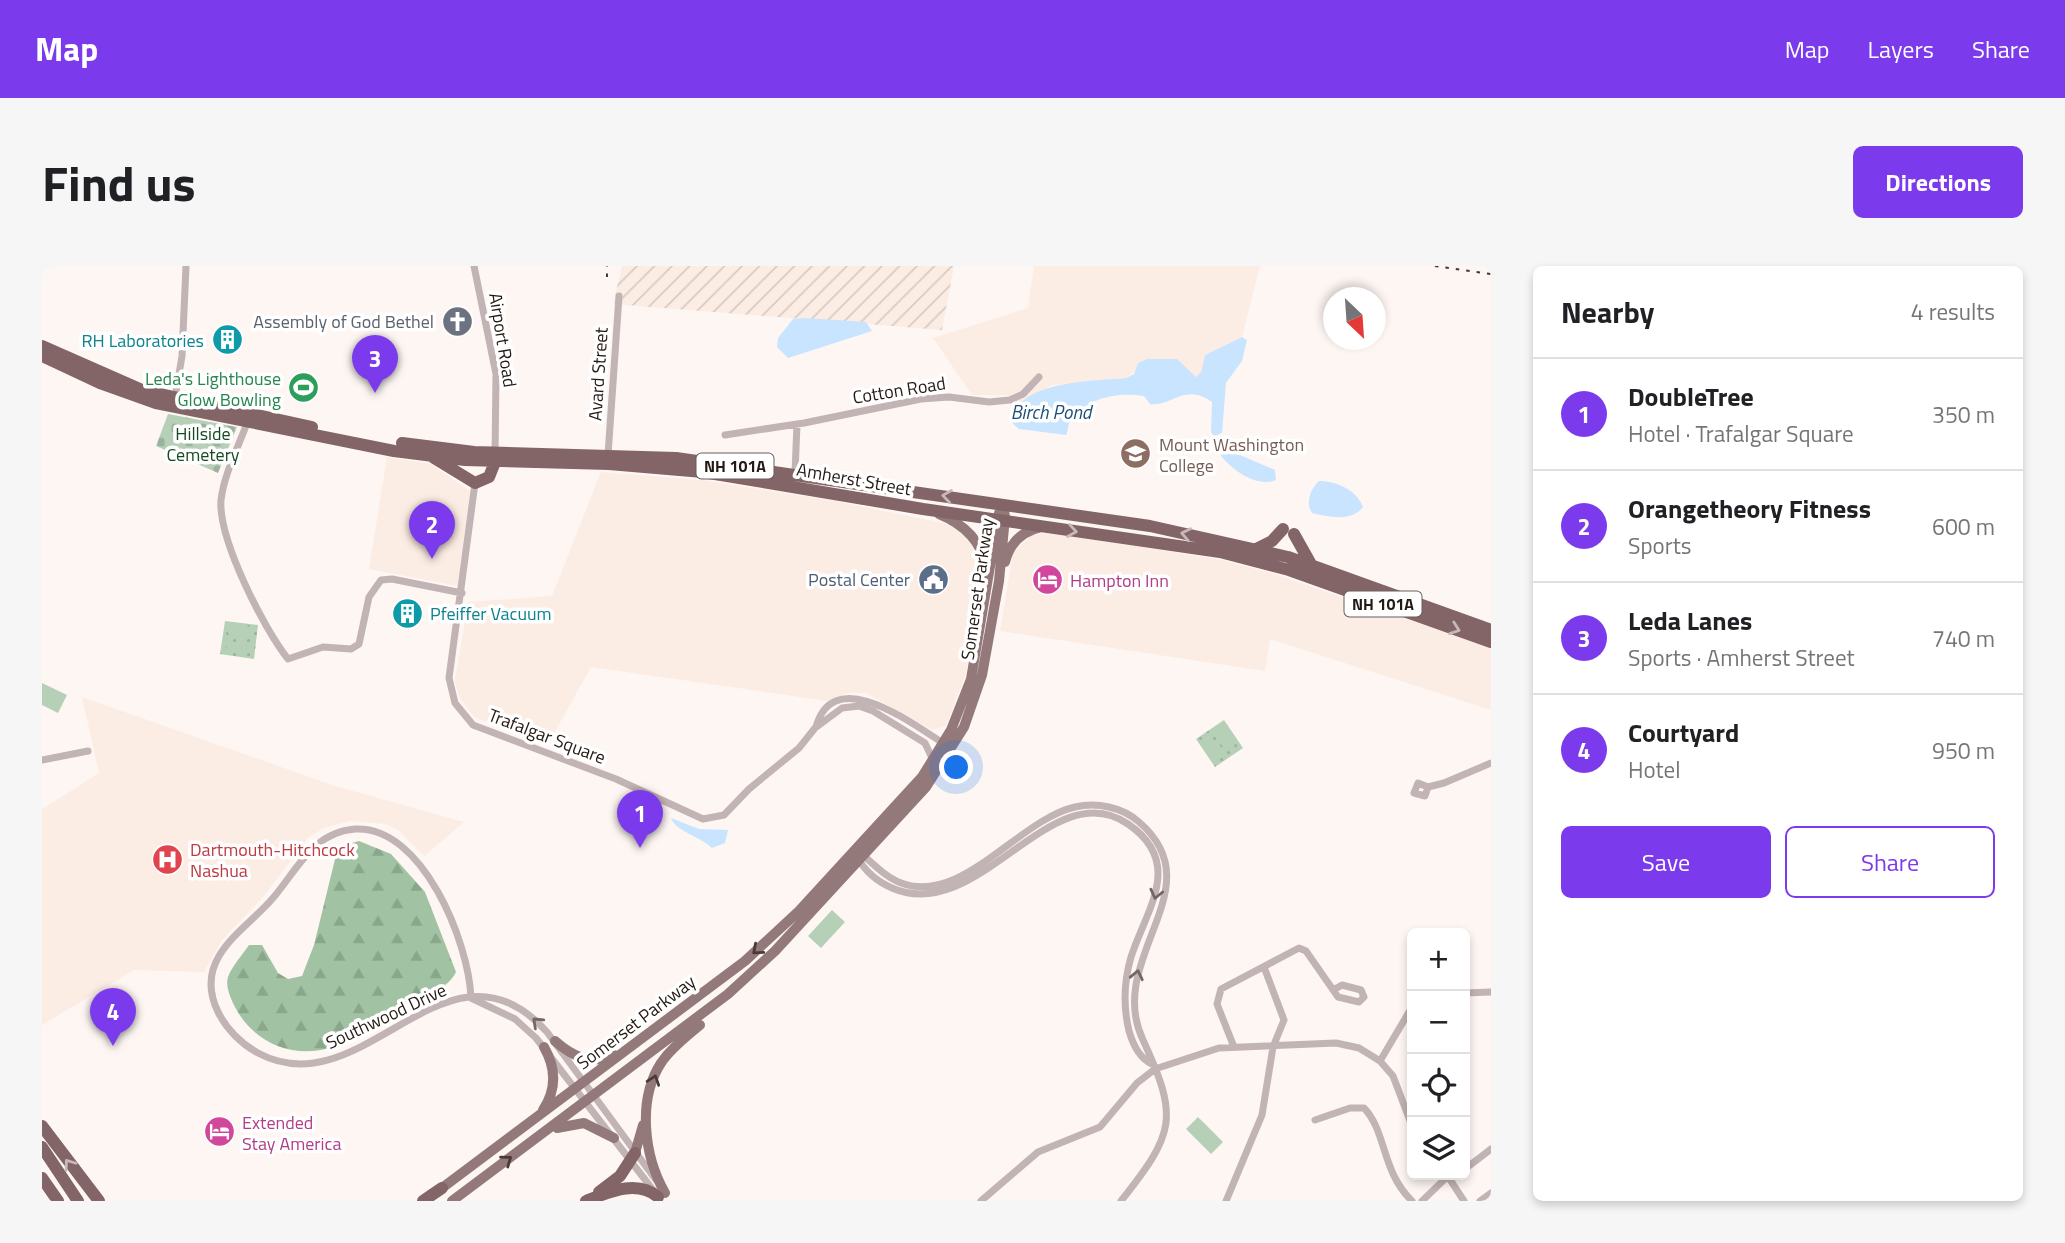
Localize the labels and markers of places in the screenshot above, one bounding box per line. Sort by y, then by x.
church icon: Assembly of God Bethel [440,304,474,338]
place label: Assembly of God Bethel [253,308,434,335]
building icon: RH Laboratories [210,323,244,357]
place label: RH Laboratories [81,327,204,354]
pin: 3 [352,335,398,393]
place label: Leda's Lighthouse Glow Bowling [145,365,281,413]
sports icon: Leda's Lighthouse Glow Bowling [287,371,321,405]
place label: Mount Washington College [1159,431,1304,479]
school or university icon: Mount Washington College [1119,437,1153,471]
pin: 2 [409,501,455,559]
public building icon: Postal Center [916,562,950,596]
hotel icon: Hampton Inn [1030,563,1064,597]
place label: Postal Center [808,566,910,593]
place label: Hampton Inn [1070,567,1169,594]
building icon: Pfeiffer Vacuum [390,596,424,630]
place label: Pfeiffer Vacuum [430,600,552,627]
pin: 1 [617,790,663,848]
place label: Dartmouth-Hitchcock Nashua [190,836,355,884]
hospital icon: Dartmouth-Hitchcock Nashua [150,842,184,876]
pin: 4 [90,988,136,1046]
place label: Extended Stay America [242,1109,341,1157]
hotel icon: Extended Stay America [202,1115,236,1149]

